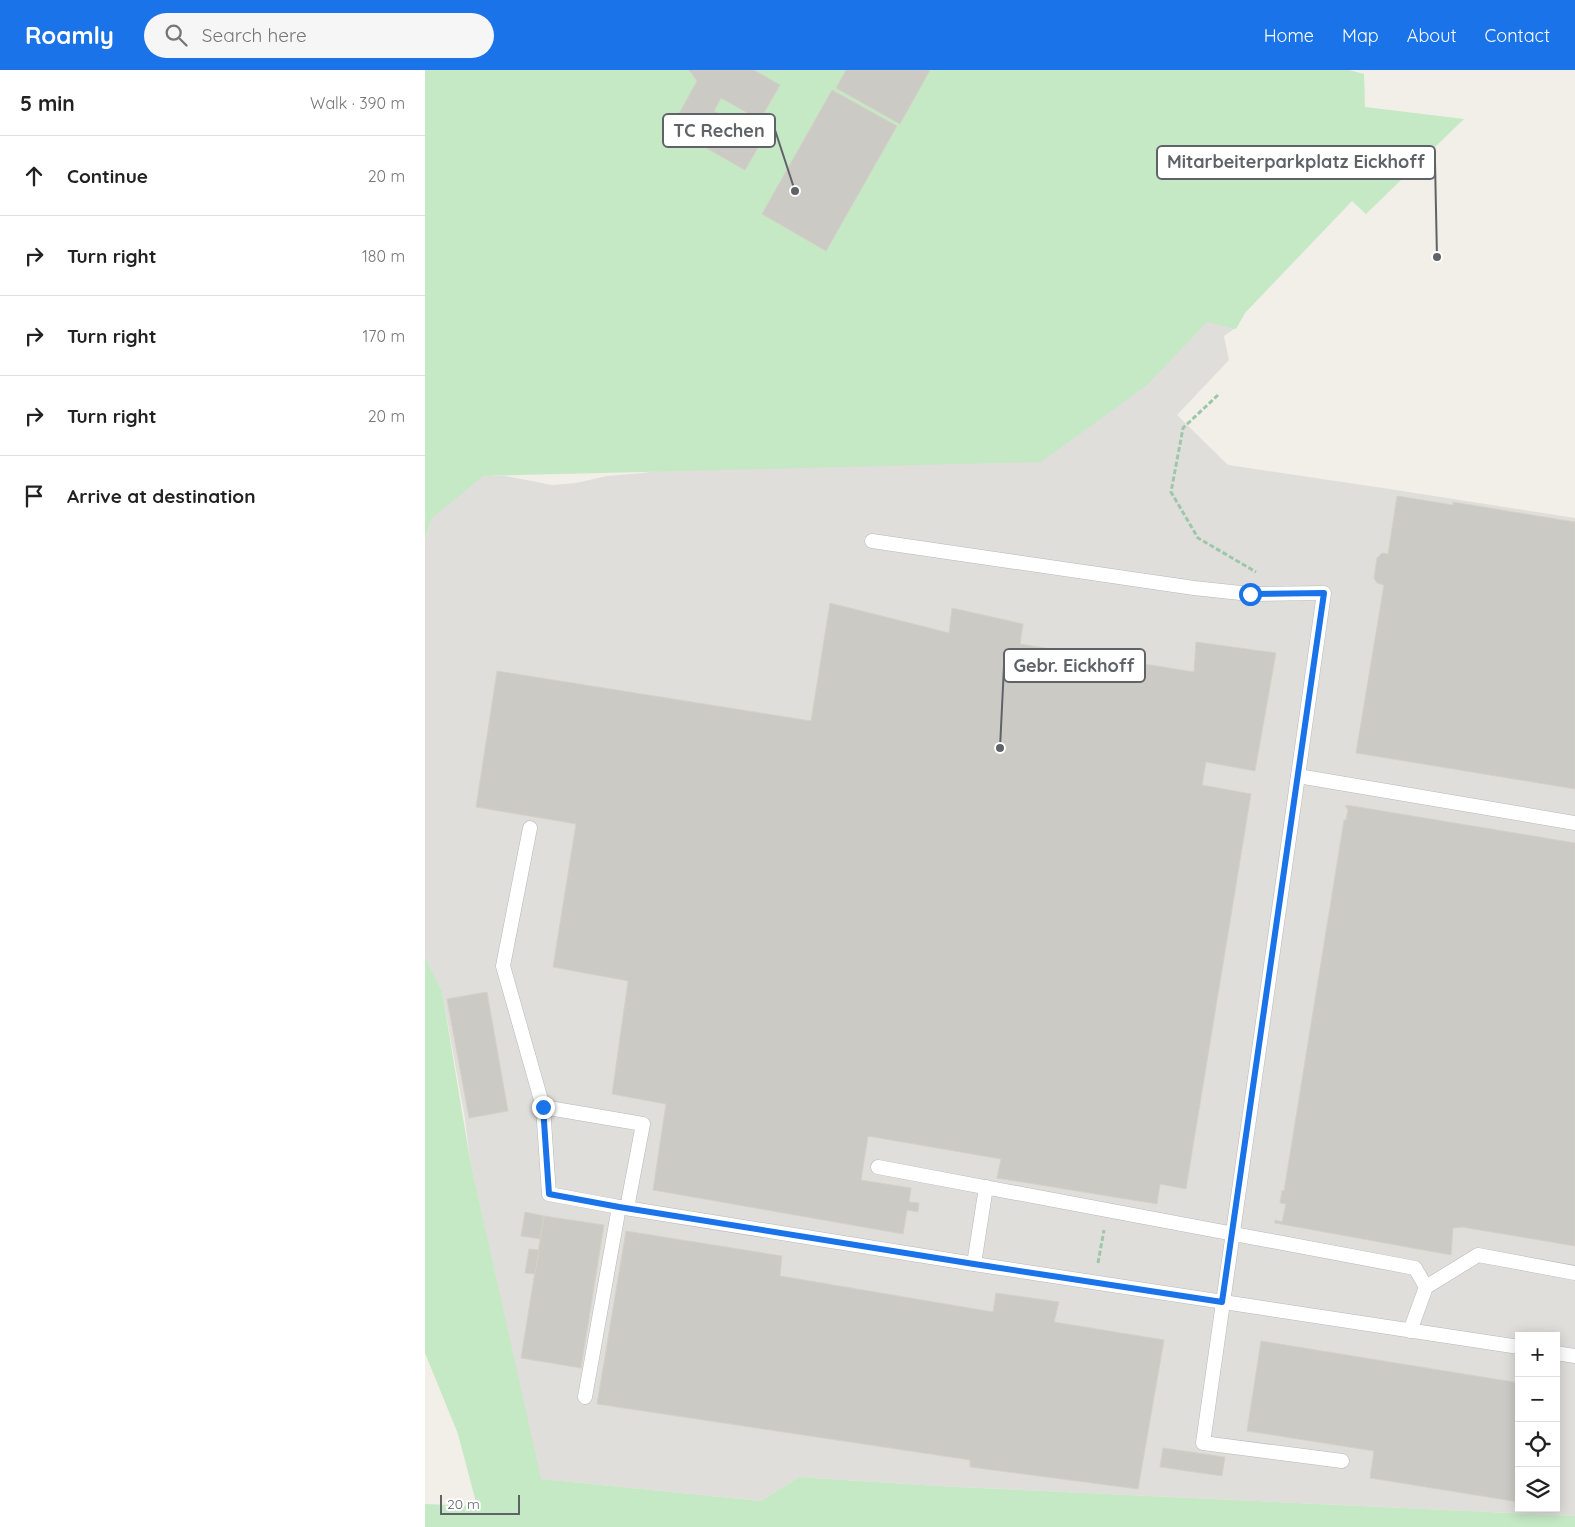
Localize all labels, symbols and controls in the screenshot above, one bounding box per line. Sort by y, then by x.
search box [144,13,494,58]
text: Roamly [25,20,114,50]
icon: search [162,21,190,49]
text: Search here [202,23,307,47]
text: Home [1264,24,1314,47]
text: Map [1342,24,1379,47]
text: About [1407,24,1457,47]
text: Contact [1485,24,1550,47]
text: 5 min [20,90,75,116]
text: Walk · 390 m [310,93,405,113]
callout: TC Rechen [663,114,775,147]
text: TC Rechen [673,119,765,142]
callout: Mitarbeiterparkplatz Eickhoff [1157,146,1435,179]
text: Mitarbeiterparkplatz Eickhoff [1167,150,1425,173]
icon: ahead [20,162,48,190]
text: Continue [67,164,148,188]
text: 20 m [368,166,405,186]
icon: right [20,242,48,270]
text: Turn right [67,244,156,268]
text: 180 m [362,246,405,266]
icon: right [20,322,48,350]
text: Turn right [67,324,156,348]
text: 170 m [362,326,405,346]
icon: right [20,402,48,430]
text: Turn right [67,404,156,428]
text: 20 m [368,406,405,426]
icon: arrive [20,482,48,510]
text: Arrive at destination [67,484,256,508]
route start [1239,583,1262,606]
callout: Gebr. Eickhoff [1004,649,1145,682]
text: Gebr. Eickhoff [1013,654,1135,677]
route end [532,1096,555,1119]
map controls [1515,1332,1560,1512]
button: + [1515,1332,1560,1377]
button: − [1515,1377,1560,1422]
button: locate [1515,1422,1560,1467]
button: layers [1515,1467,1560,1512]
scale bar [440,1492,520,1515]
text: 20 m [447,1495,480,1513]

